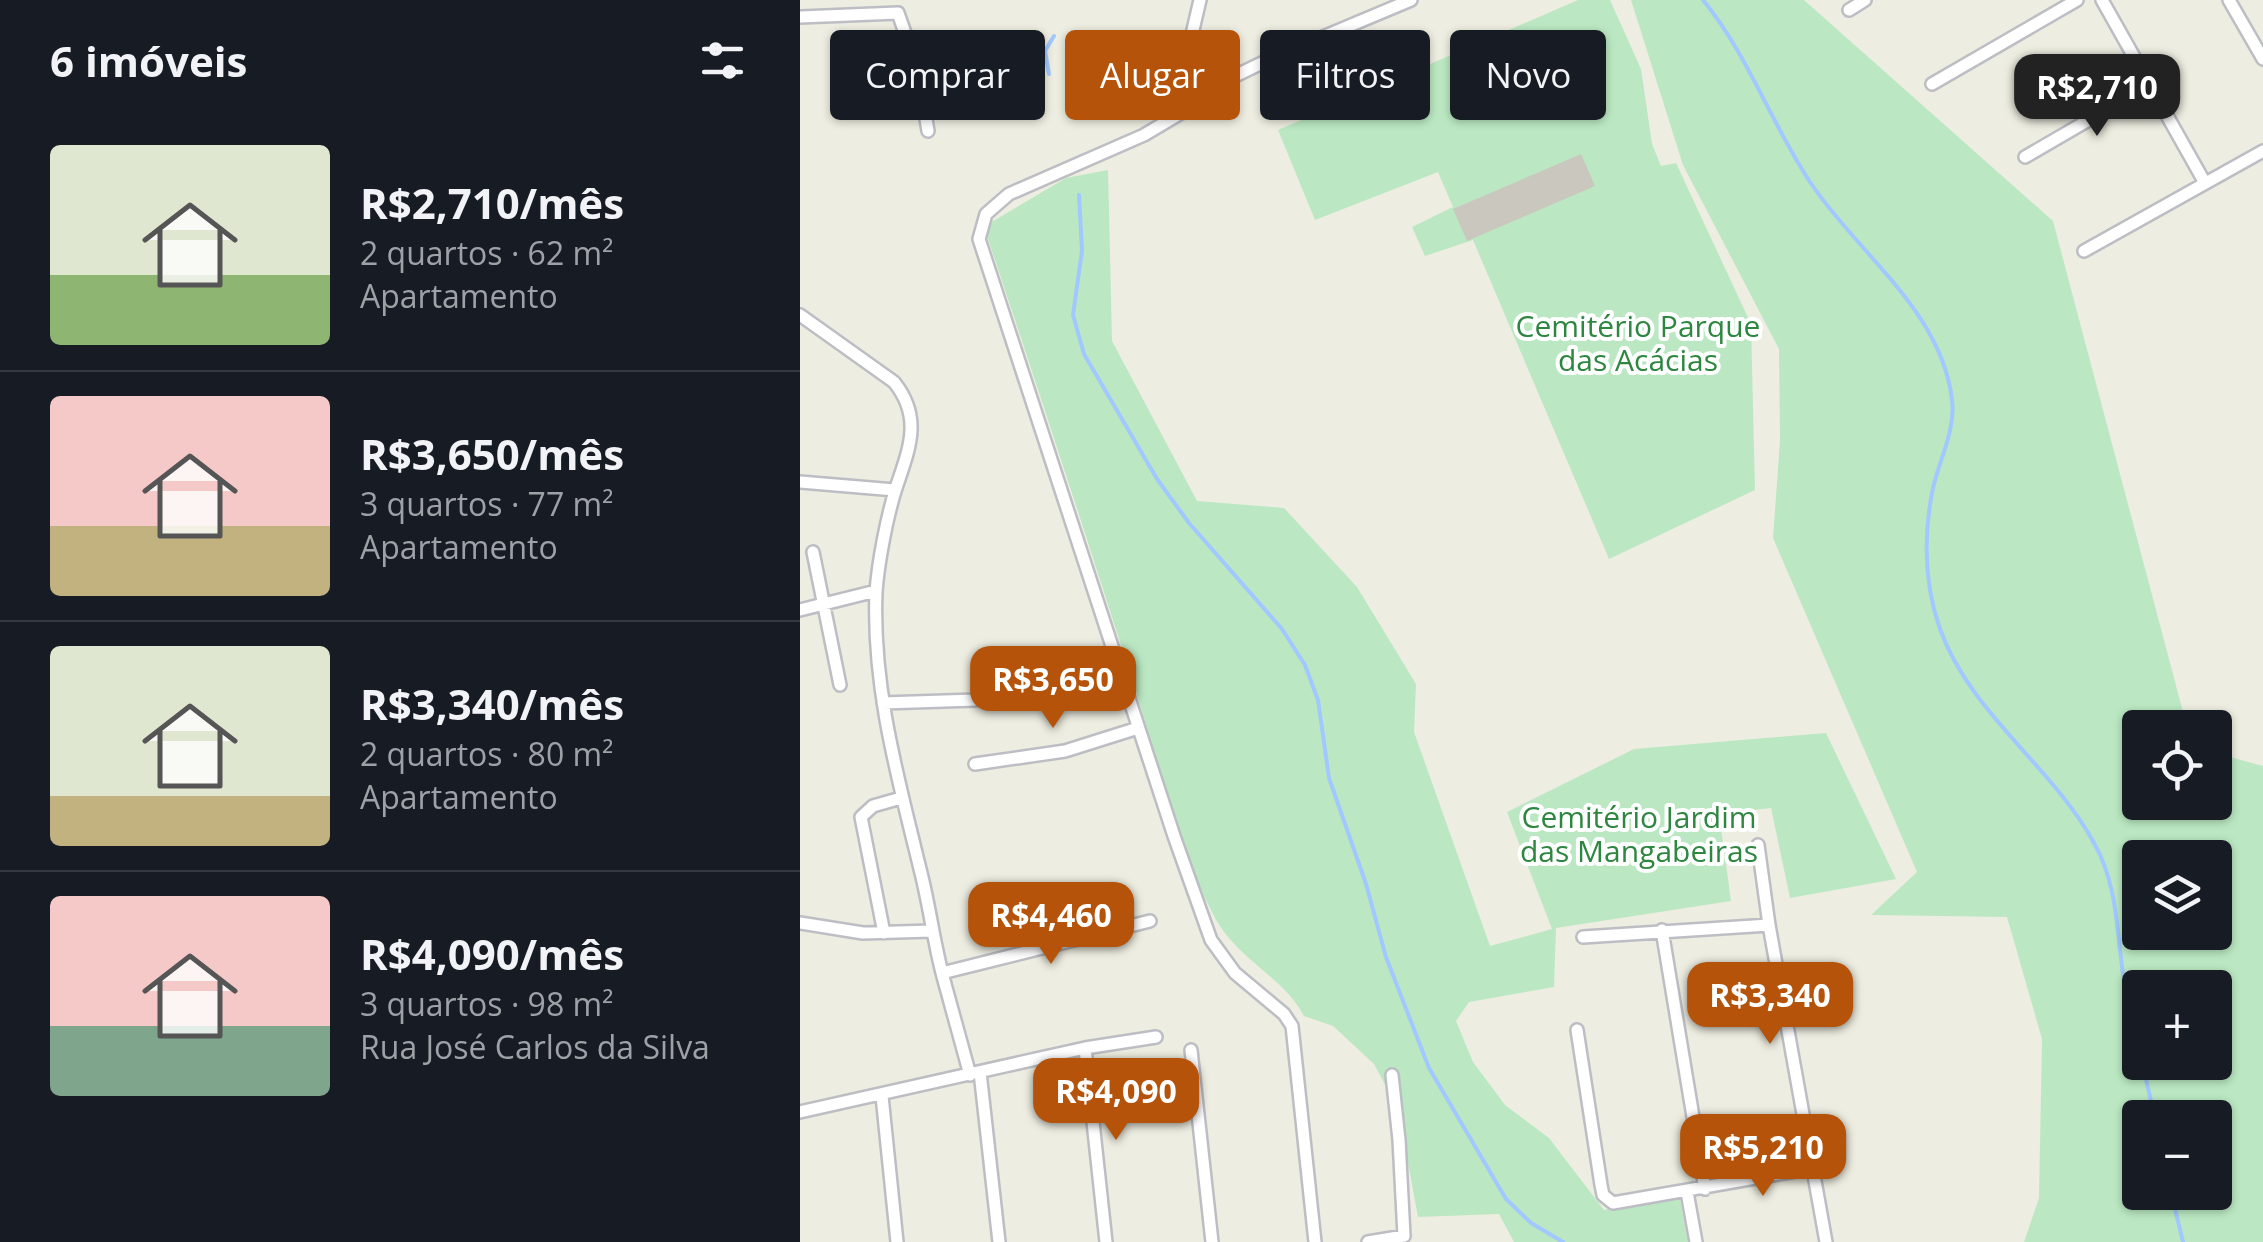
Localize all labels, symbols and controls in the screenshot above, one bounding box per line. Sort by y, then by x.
chip: Comprar [830,30,1045,120]
chip: Alugar [1065,30,1240,120]
chip: Filtros [1260,30,1430,120]
chip: Novo [1450,30,1606,120]
text: 6 imóveis [50,32,247,89]
icon: filters [695,33,750,88]
pin: R$2,710 [2005,54,2189,139]
text: R$2,710 [2036,65,2158,108]
text: R$2,710/mês [360,174,624,231]
icon: home [130,185,250,305]
text: 2 quartos · 62 m² [360,231,613,274]
text: Apartamento [360,274,558,317]
park label: Cemitério Parque das Acácias [1516,305,1760,380]
text: R$3,650/mês [360,425,624,482]
icon: home [130,436,250,556]
text: 3 quartos · 77 m² [360,482,613,525]
text: Apartamento [360,525,558,568]
pin: R$3,650 [961,646,1145,731]
text: R$3,650 [992,657,1114,700]
text: R$3,340/mês [360,675,624,732]
icon: home [130,686,250,806]
map controls [2122,710,2232,1210]
button: locate [2122,710,2232,820]
text: 2 quartos · 80 m² [360,732,613,775]
text: Apartamento [360,775,558,818]
park label: Cemitério Jardim das Mangabeiras [1520,796,1758,871]
button: layers [2122,840,2232,950]
pin: R$4,460 [959,882,1143,967]
text: R$4,460 [990,893,1112,936]
text: R$4,090/mês [360,925,624,982]
icon: home [130,936,250,1056]
pin: R$3,340 [1678,962,1862,1047]
button: + [2122,970,2232,1080]
text: R$3,340 [1709,973,1831,1016]
text: 3 quartos · 98 m² [360,982,613,1025]
text: Rua José Carlos da Silva [360,1025,710,1068]
pin: R$4,090 [1024,1058,1208,1143]
text: R$4,090 [1055,1069,1177,1112]
button: − [2122,1100,2232,1210]
pin: R$5,210 [1671,1114,1855,1199]
text: R$5,210 [1702,1125,1824,1168]

